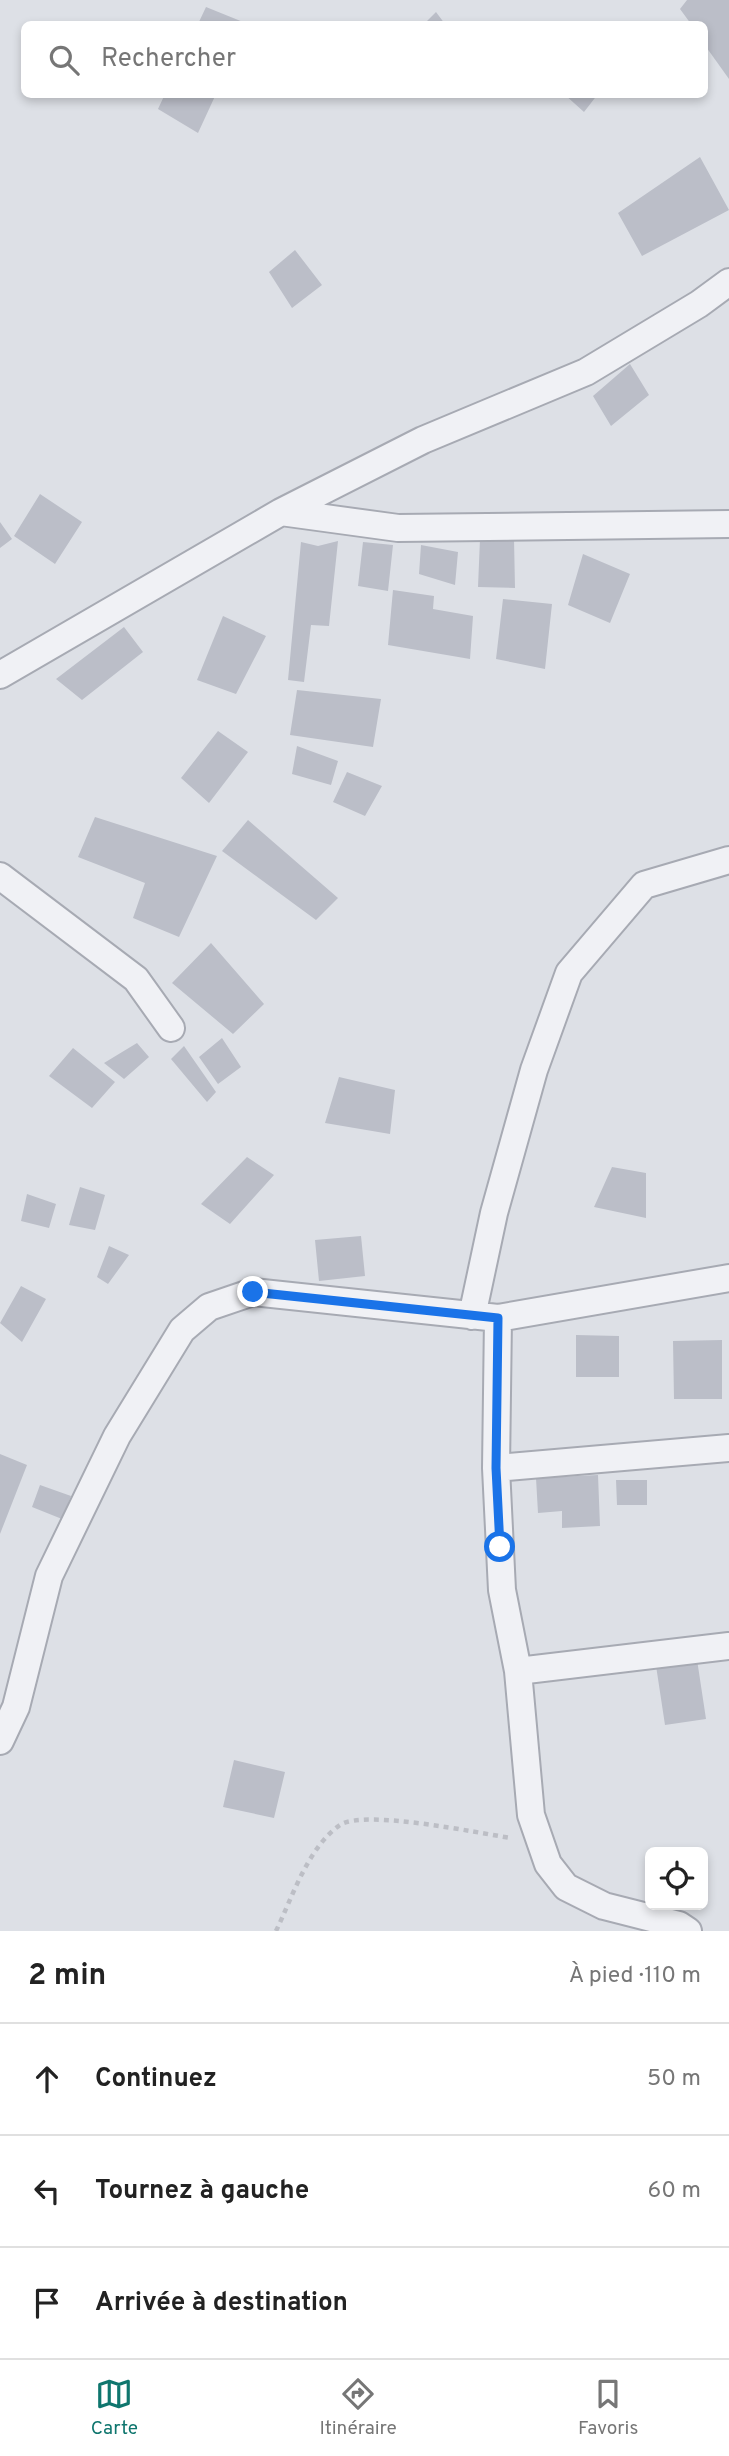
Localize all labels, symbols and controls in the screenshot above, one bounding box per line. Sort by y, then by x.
search box [21,21,708,98]
icon: search [45,41,83,79]
text: Rechercher [101,43,236,76]
route end [237,1276,268,1307]
route start [484,1531,515,1562]
map controls [645,1847,708,1910]
button: locate [645,1847,708,1910]
text: 2 min [28,1958,106,1995]
text: À pied · 110 m [569,1962,701,1991]
icon: ahead [28,2060,66,2098]
text: Continuez [95,2063,217,2096]
text: 50 m [647,2065,701,2094]
icon: left [28,2172,66,2210]
text: Tournez à gauche [95,2175,309,2208]
text: 60 m [648,2177,701,2206]
icon: arrive [28,2284,66,2322]
text: Arrivée à destination [95,2287,348,2320]
tab: Carte [91,2375,138,2441]
tab: Itinéraire [319,2375,397,2441]
tab: Favoris [578,2375,638,2441]

